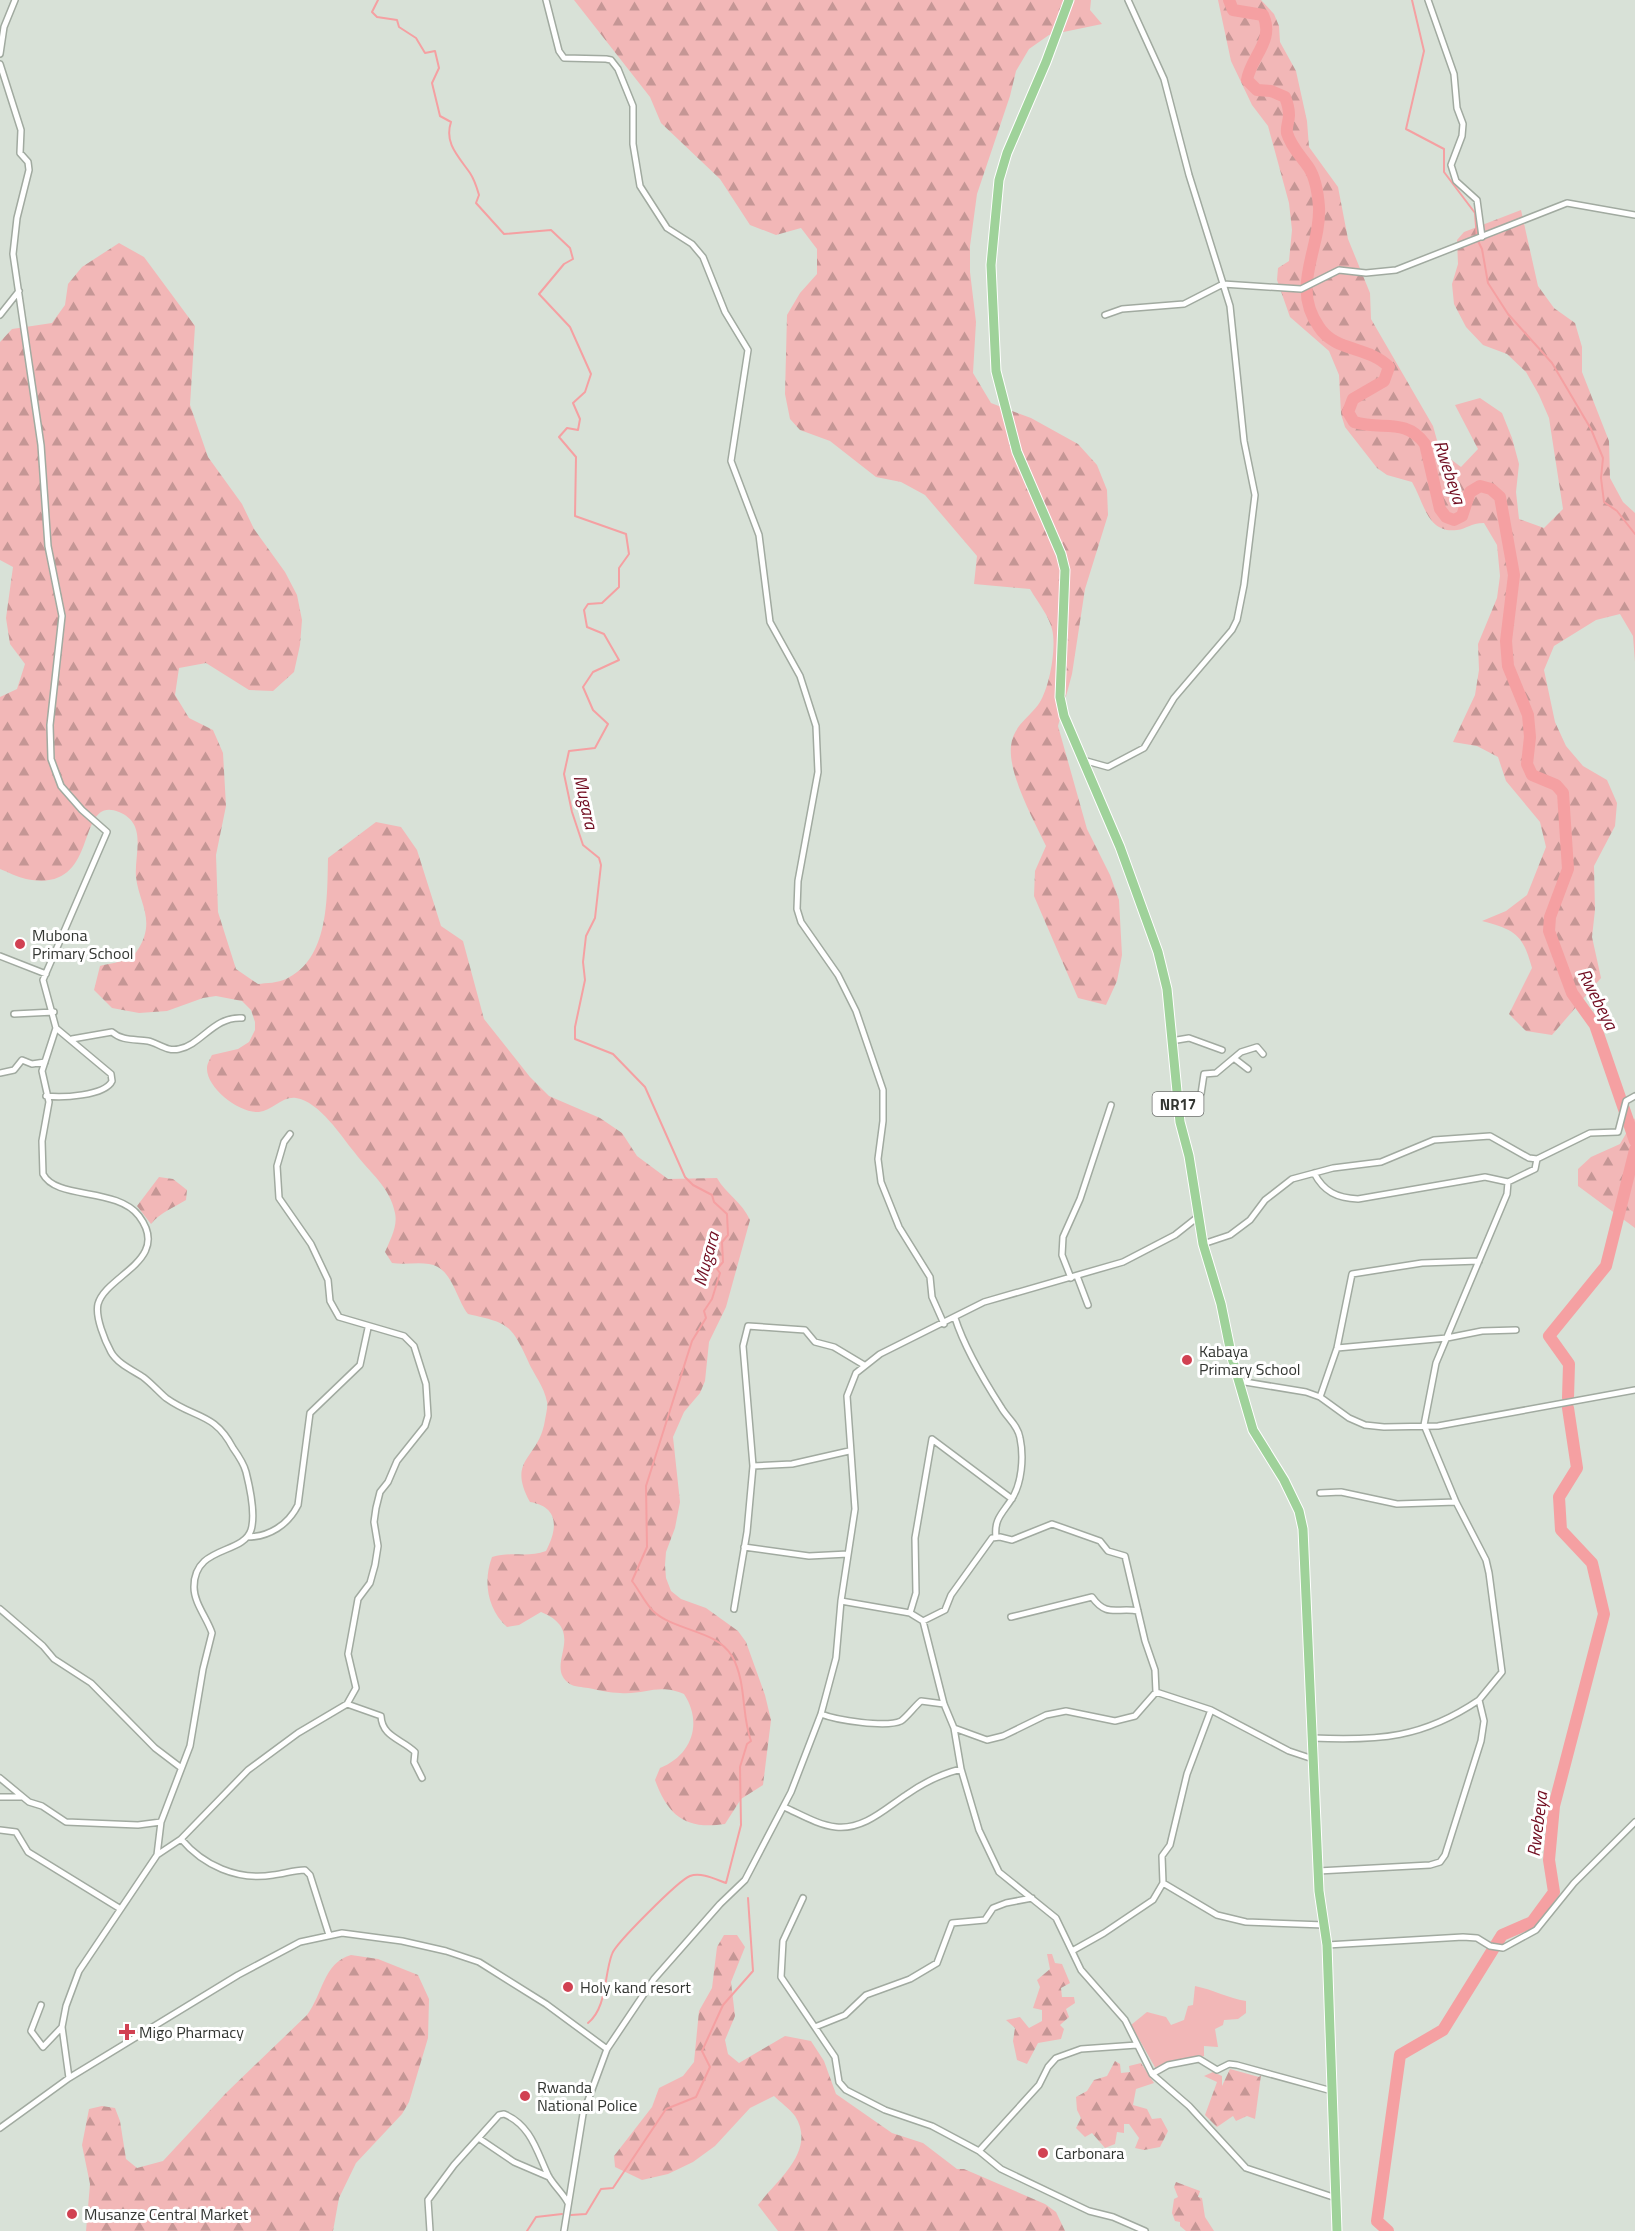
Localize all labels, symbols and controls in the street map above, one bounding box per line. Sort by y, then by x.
water label: Rwebeya [1427,437,1473,508]
water label: Mugara [567,772,606,833]
place label: Mubona Primary School [32,923,134,965]
marker: Mubona Primary School [13,937,27,951]
water label: Rwebeya [1571,964,1625,1035]
road number: NR17 [1152,1092,1204,1116]
water label: Mugara [686,1228,726,1289]
place label: Kabaya Primary School [1199,1339,1301,1381]
marker: Kabaya Primary School [1180,1353,1194,1367]
water label: Rwebeya [1520,1789,1555,1858]
place label: Holy kand resort [580,1975,691,1999]
marker: Holy kand resort [561,1980,575,1994]
place label: Migo Pharmacy [139,2020,244,2044]
marker: Migo Pharmacy [120,2025,134,2039]
place label: Rwanda National Police [537,2075,637,2117]
marker: Rwanda National Police [518,2089,532,2103]
place label: Carbonara [1055,2141,1124,2165]
marker: Carbonara [1036,2146,1050,2160]
place label: Musanze Central Market [84,2202,249,2226]
marker: Musanze Central Market [65,2207,79,2221]

